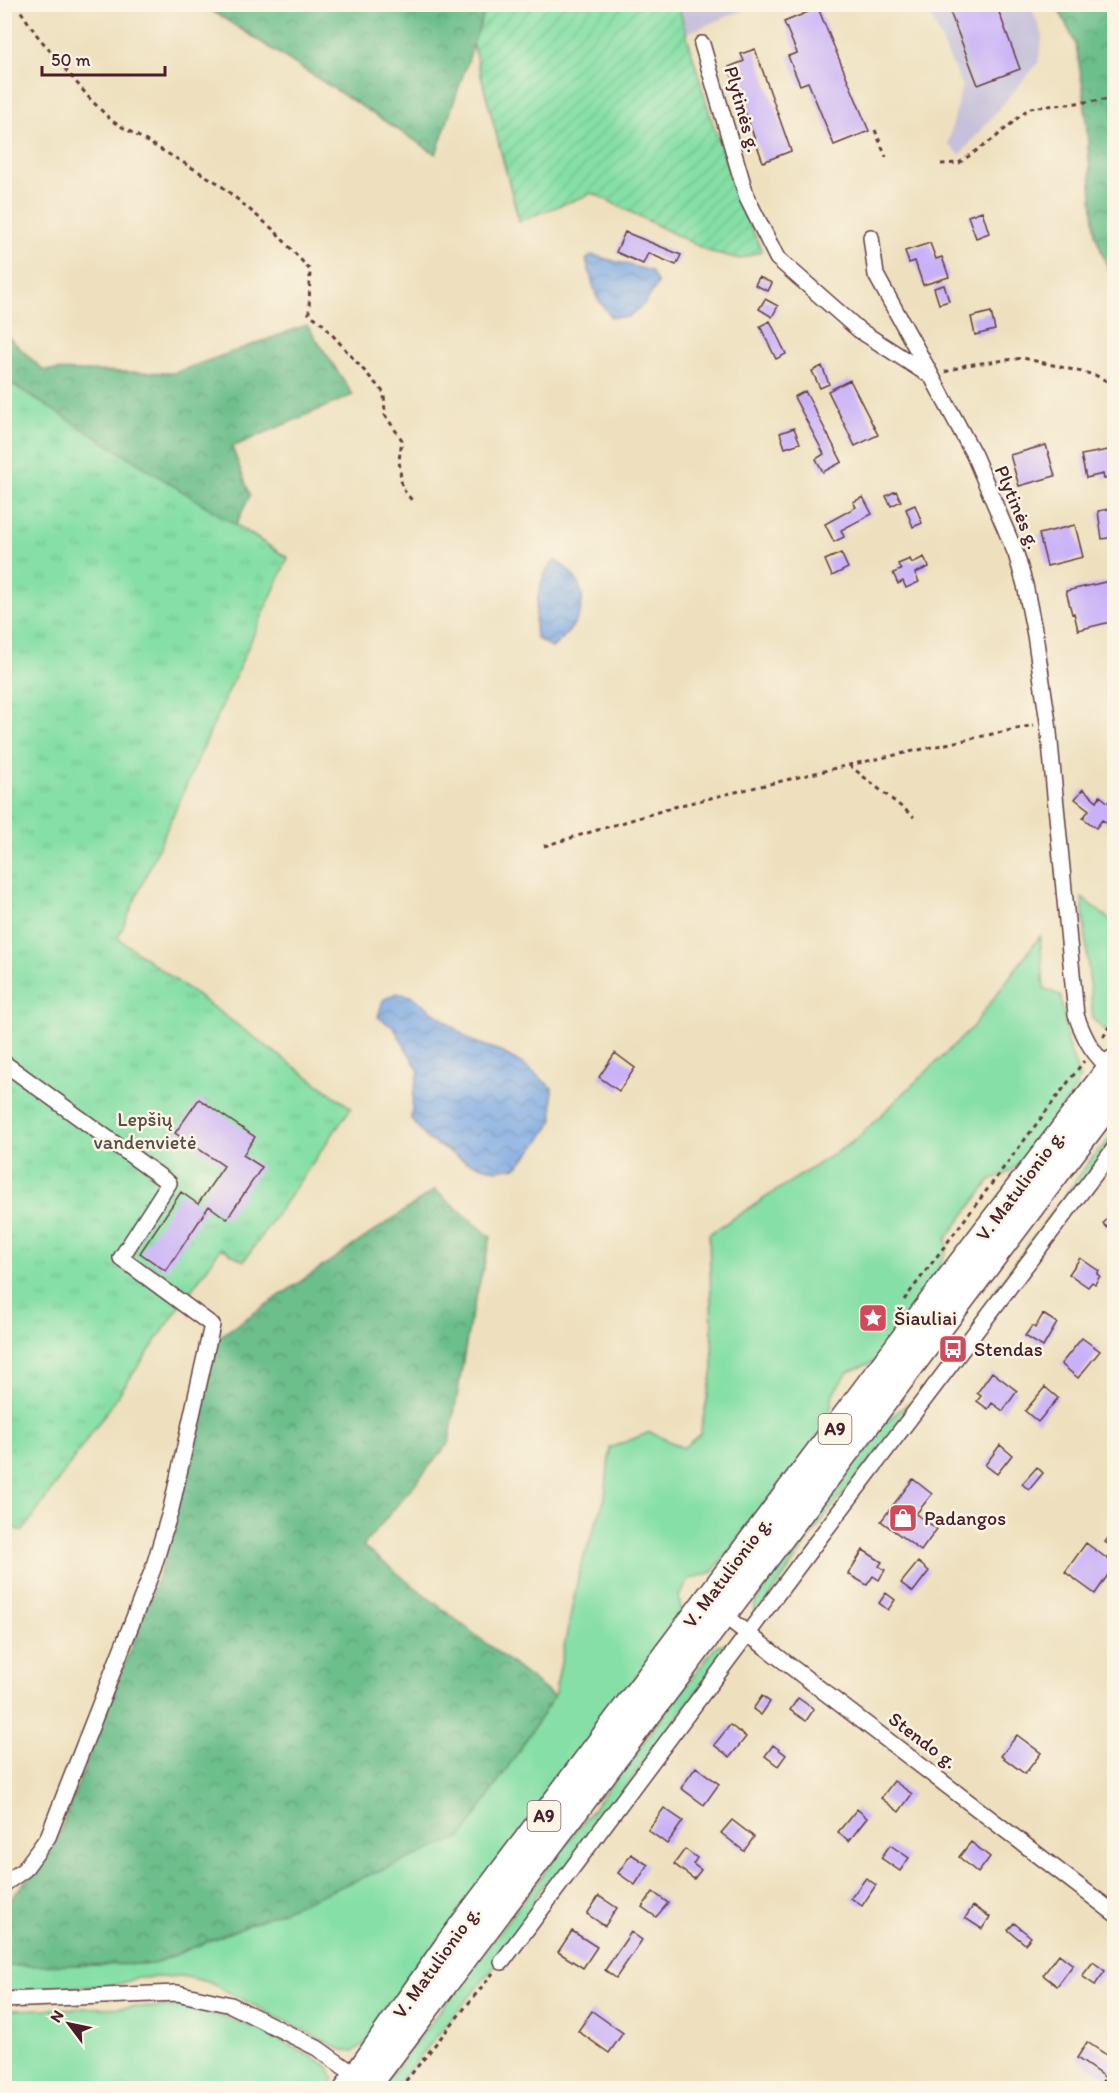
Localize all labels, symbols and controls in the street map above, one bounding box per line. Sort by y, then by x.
scale bar [42,39,165,77]
text: 50 m [51,49,91,71]
street label: Plytinės g. [719,63,767,155]
street label: Plytinės g. [990,462,1046,552]
park label: Lepšių vandenvietė [94,1107,196,1154]
street label: V. Matulionio g. [970,1125,1070,1245]
place icon: Šiauliai [857,1302,889,1334]
place label: Šiauliai [894,1306,957,1330]
bus stop icon: Stendas [937,1333,969,1365]
place label: Stendas [974,1337,1043,1361]
road number: A9 [818,1414,852,1444]
shop icon: Padangos [887,1502,919,1534]
place label: Padangos [924,1506,1006,1530]
street label: V. Matulionio g. [677,1512,777,1632]
street label: Stendo g. [884,1706,962,1774]
road number: A9 [528,1801,560,1831]
street label: V. Matulionio g. [387,1901,485,2023]
north arrow [39,1994,99,2054]
text: N [46,2007,68,2026]

